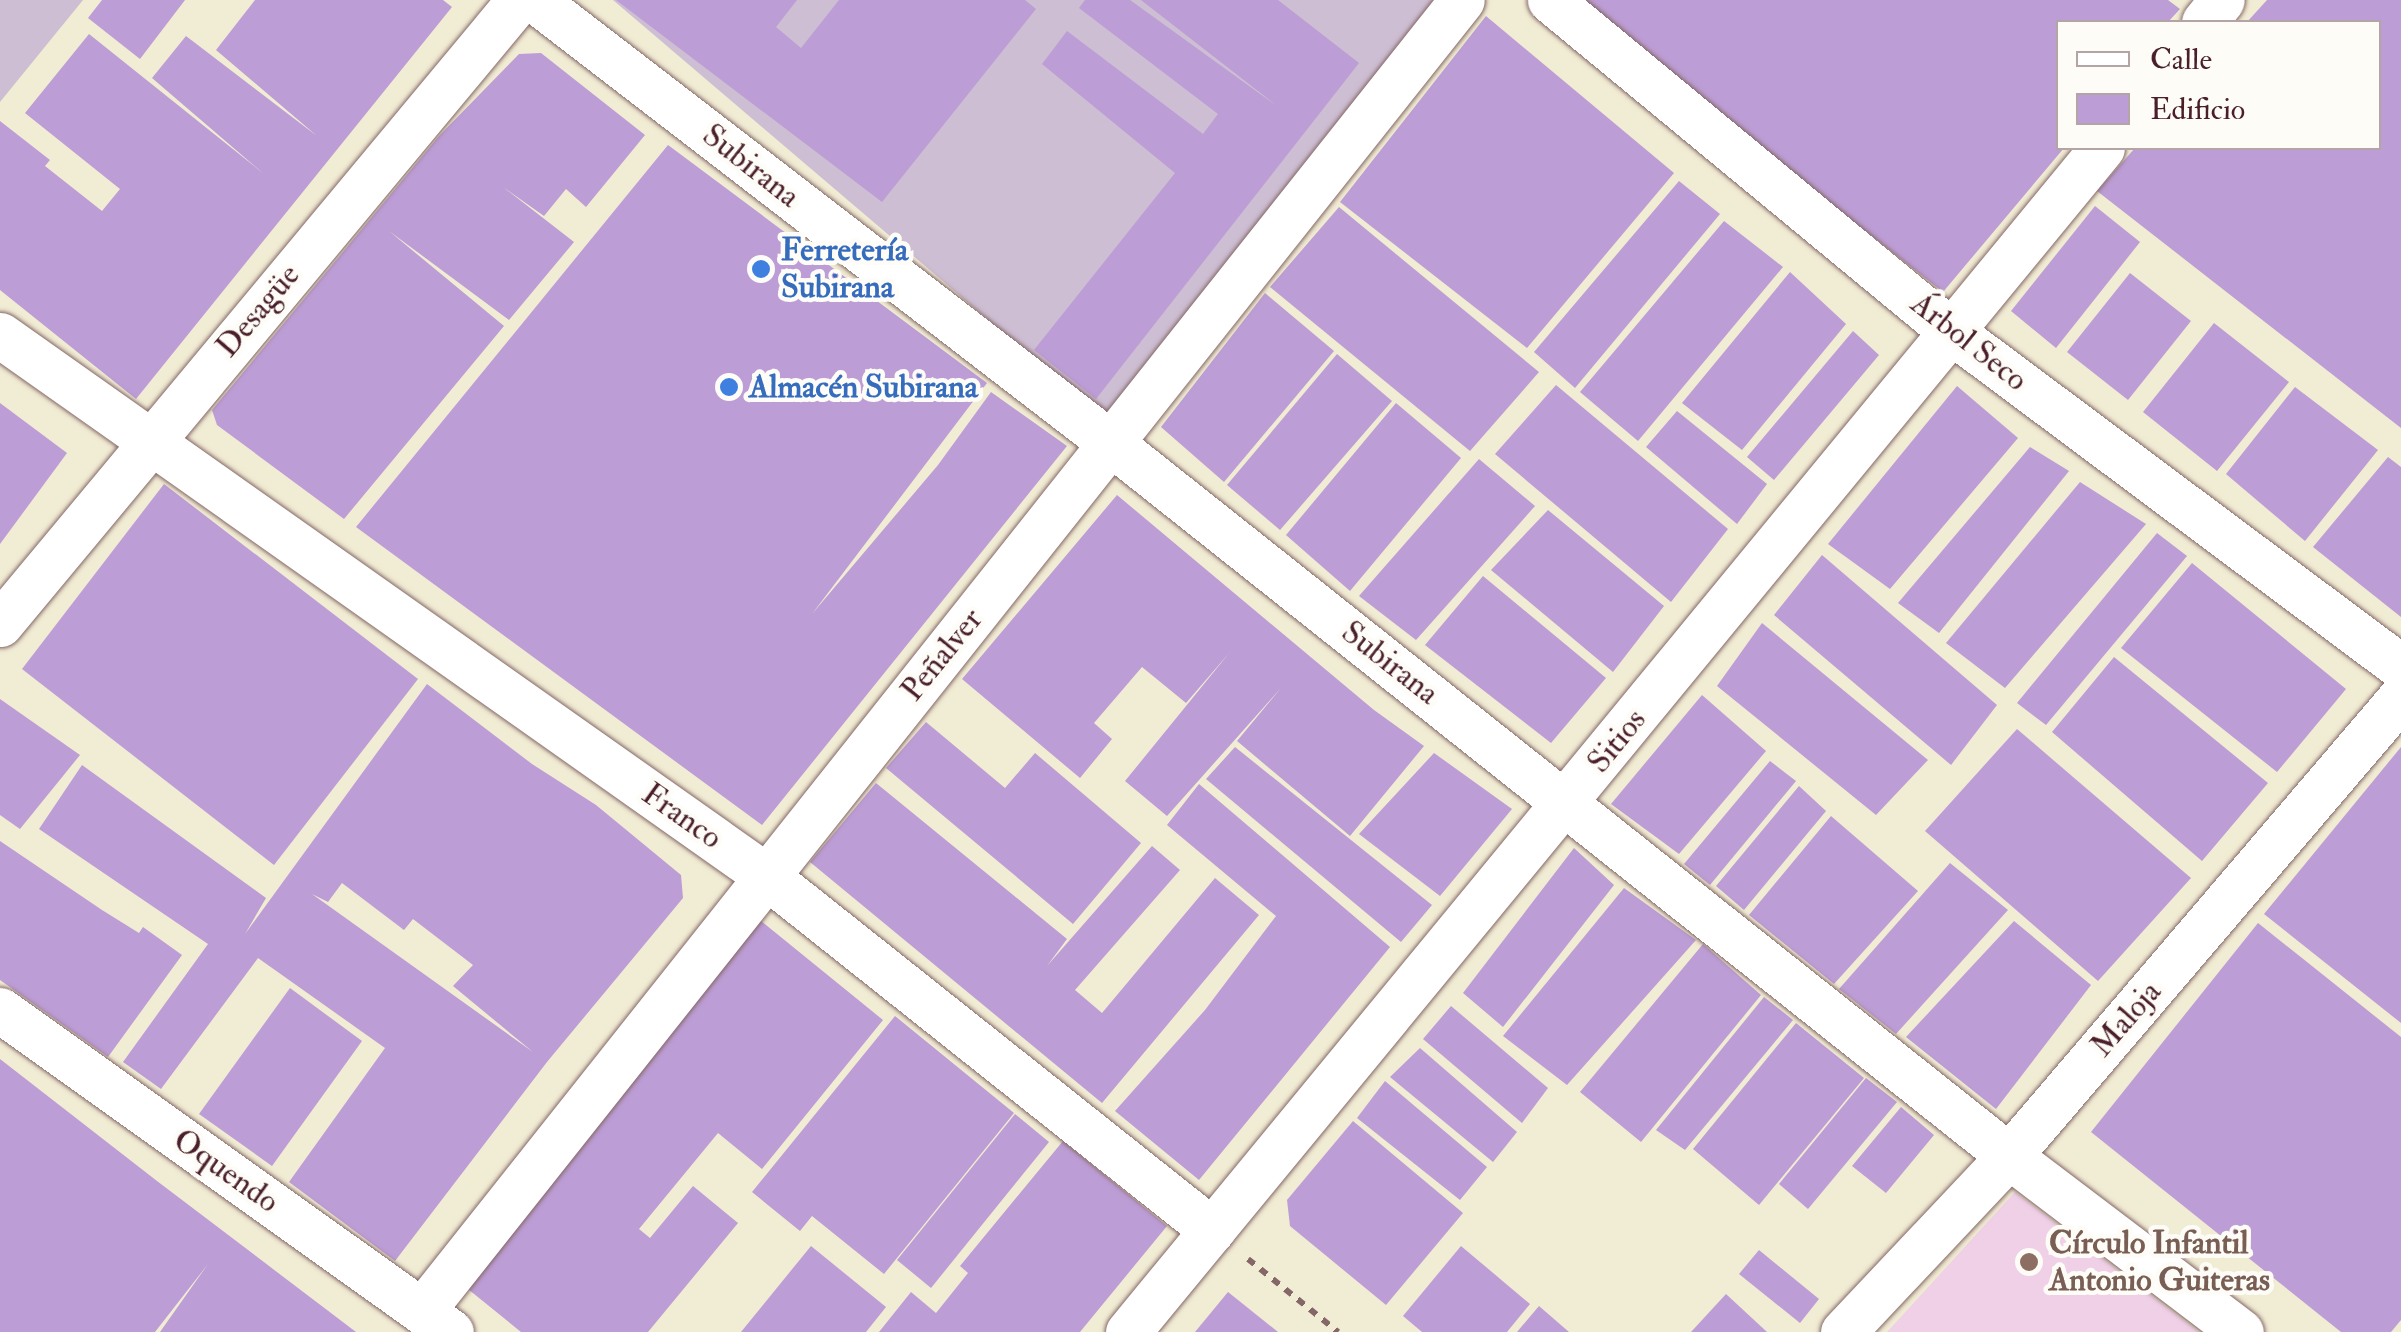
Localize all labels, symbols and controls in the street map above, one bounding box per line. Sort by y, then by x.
legend [2056,20,2381,150]
text: Calle [2150,41,2212,78]
text: Edificio [2150,91,2245,128]
street label: Subirana [695,116,807,216]
place label: Ferretería Subirana [781,232,908,307]
street label: Desagüe [208,257,308,365]
marker: Ferretería Subirana [750,258,772,280]
street label: Árbol Seco [1903,285,2035,399]
place label: Almacén Subirana [749,368,978,406]
marker: Almacén Subirana [718,376,740,398]
street label: Peñalver [893,601,991,709]
street label: Subirana [1334,613,1446,713]
street label: Sitios [1580,701,1654,781]
street label: Franco [635,775,729,857]
street label: Maloja [2083,973,2169,1065]
street label: Oquendo [166,1121,286,1221]
place label: Círculo Infantil Antonio Guiteras [2049,1225,2270,1300]
marker: Círculo Infantil Antonio Guiteras [2018,1251,2040,1273]

